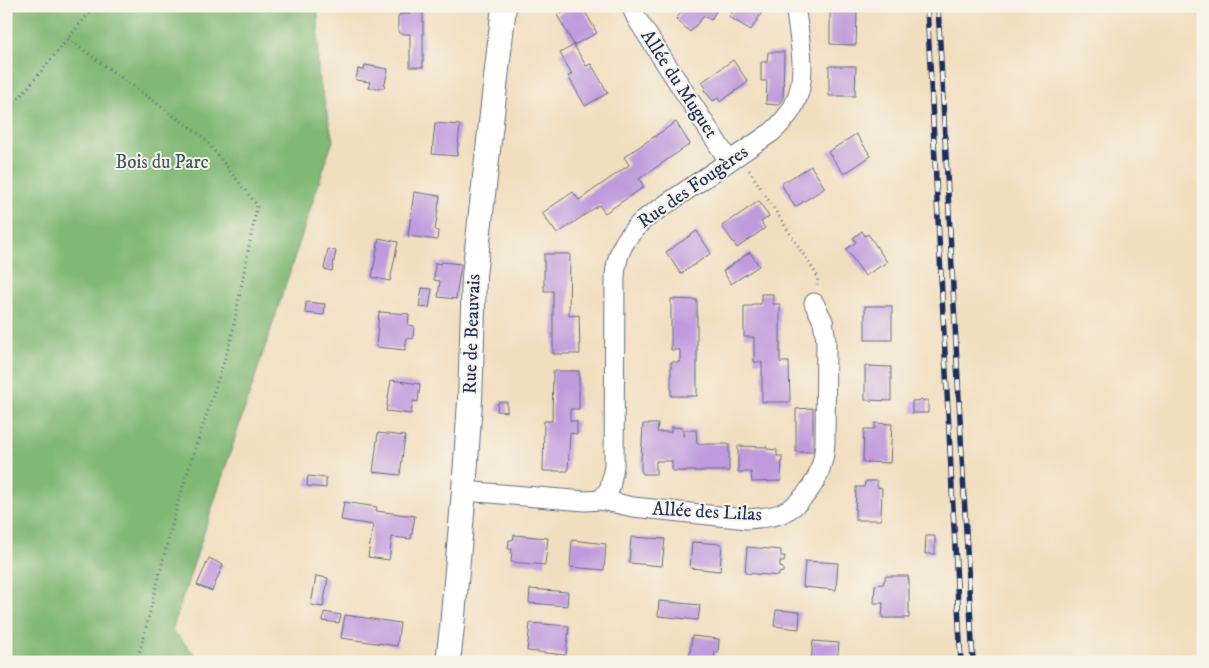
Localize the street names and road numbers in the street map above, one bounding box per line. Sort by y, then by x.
street label: Allée du Muguet [635,25,723,143]
street label: Rue des Fougères [633,140,753,234]
street label: Rue de Beauvais [458,274,486,394]
street label: Allée des Lilas [652,498,762,526]

